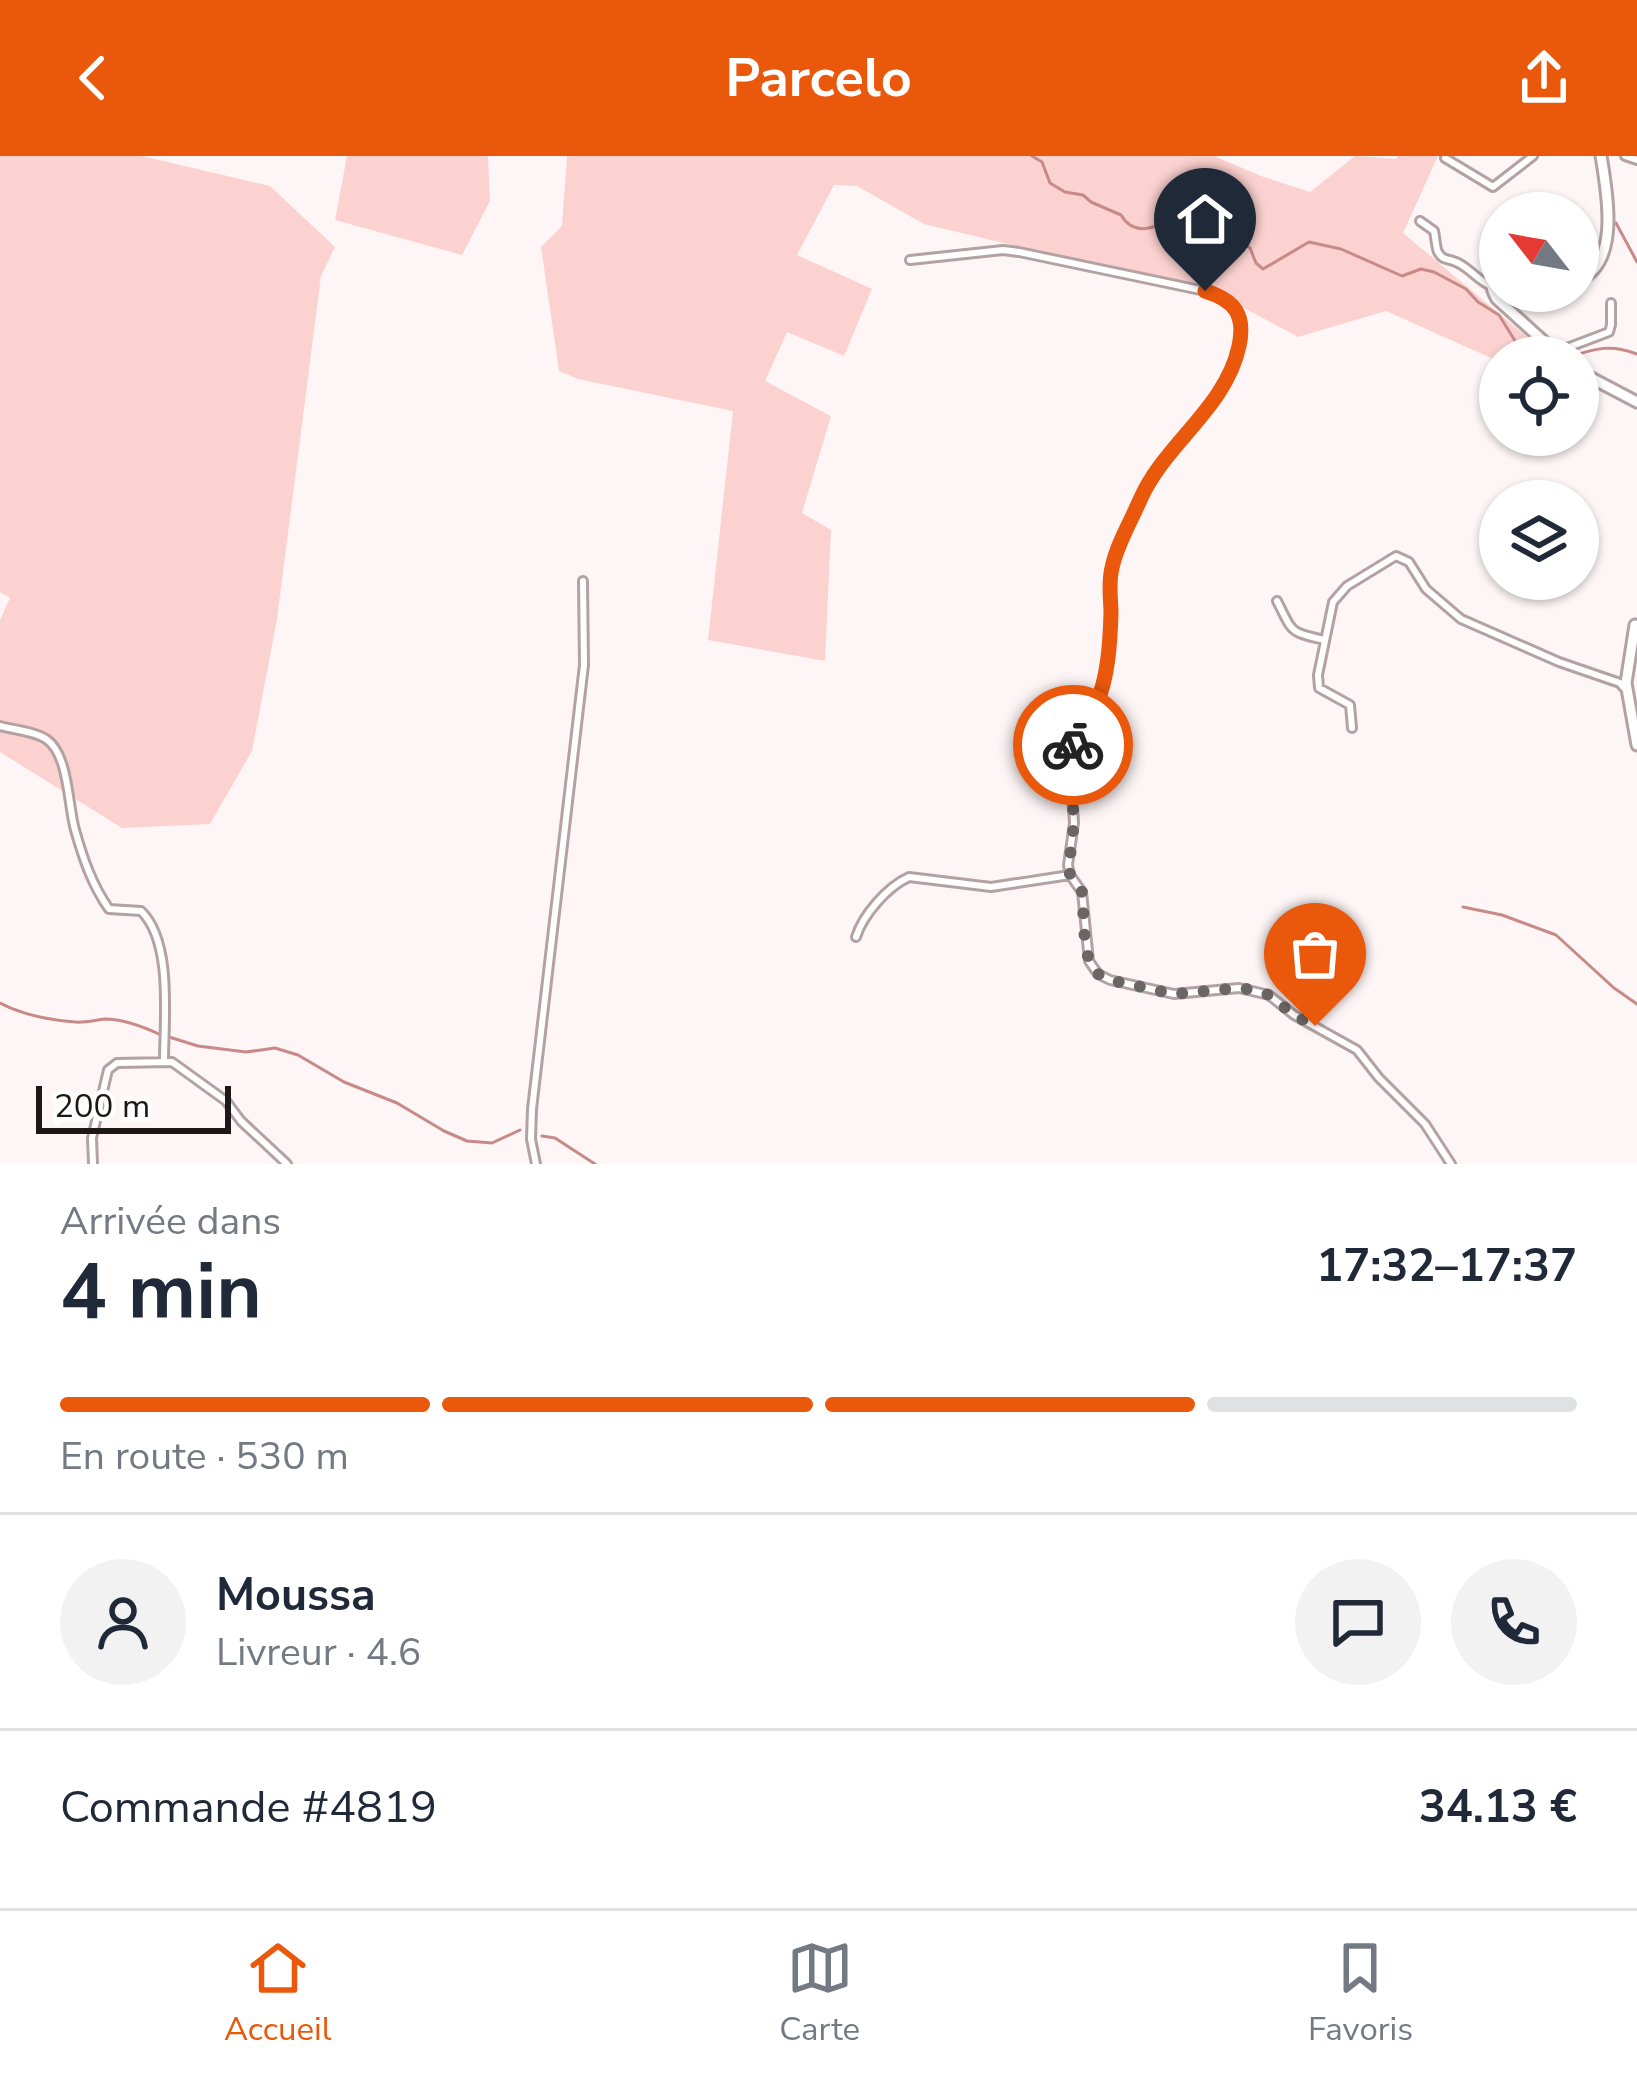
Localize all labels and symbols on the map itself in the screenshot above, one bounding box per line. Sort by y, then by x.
pin [1154,168,1256,291]
north arrow [1479,192,1599,312]
courier [1013,685,1133,805]
pin [1264,903,1366,1026]
scale bar [36,1080,231,1133]

